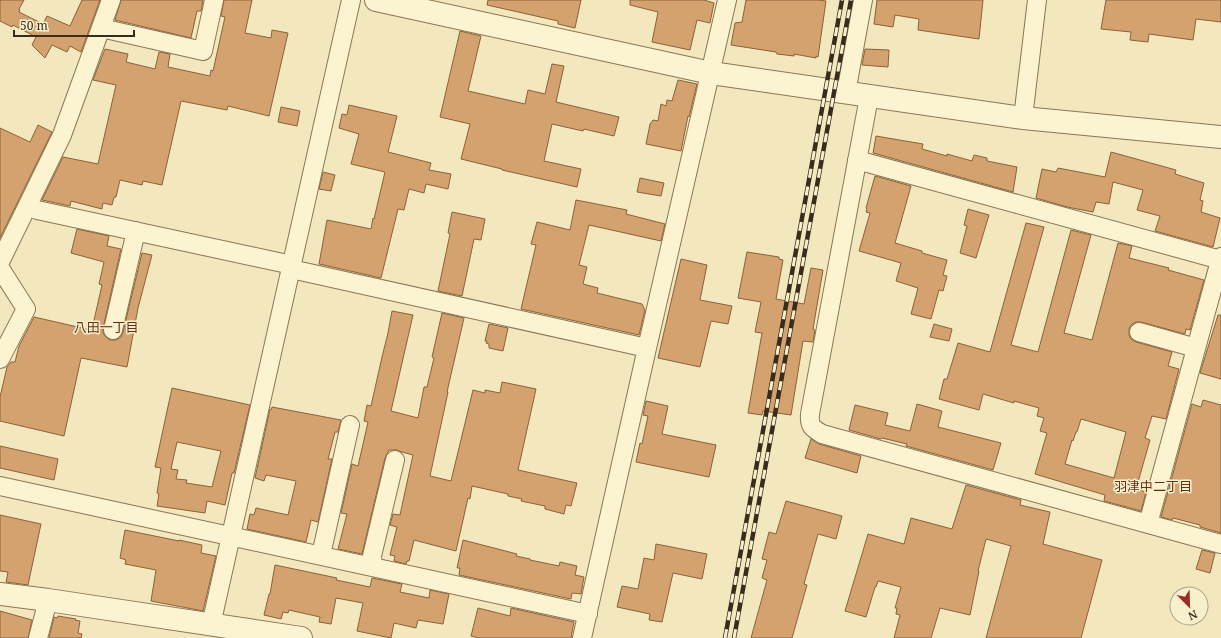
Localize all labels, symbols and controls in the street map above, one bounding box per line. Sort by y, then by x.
scale bar [14,12,134,38]
text: 50 m [20,17,48,34]
district label: 八田一丁目 [73,318,139,336]
district label: 羽津中二丁目 [1114,477,1192,495]
north arrow [1169,586,1209,626]
text: N [1186,607,1200,624]

